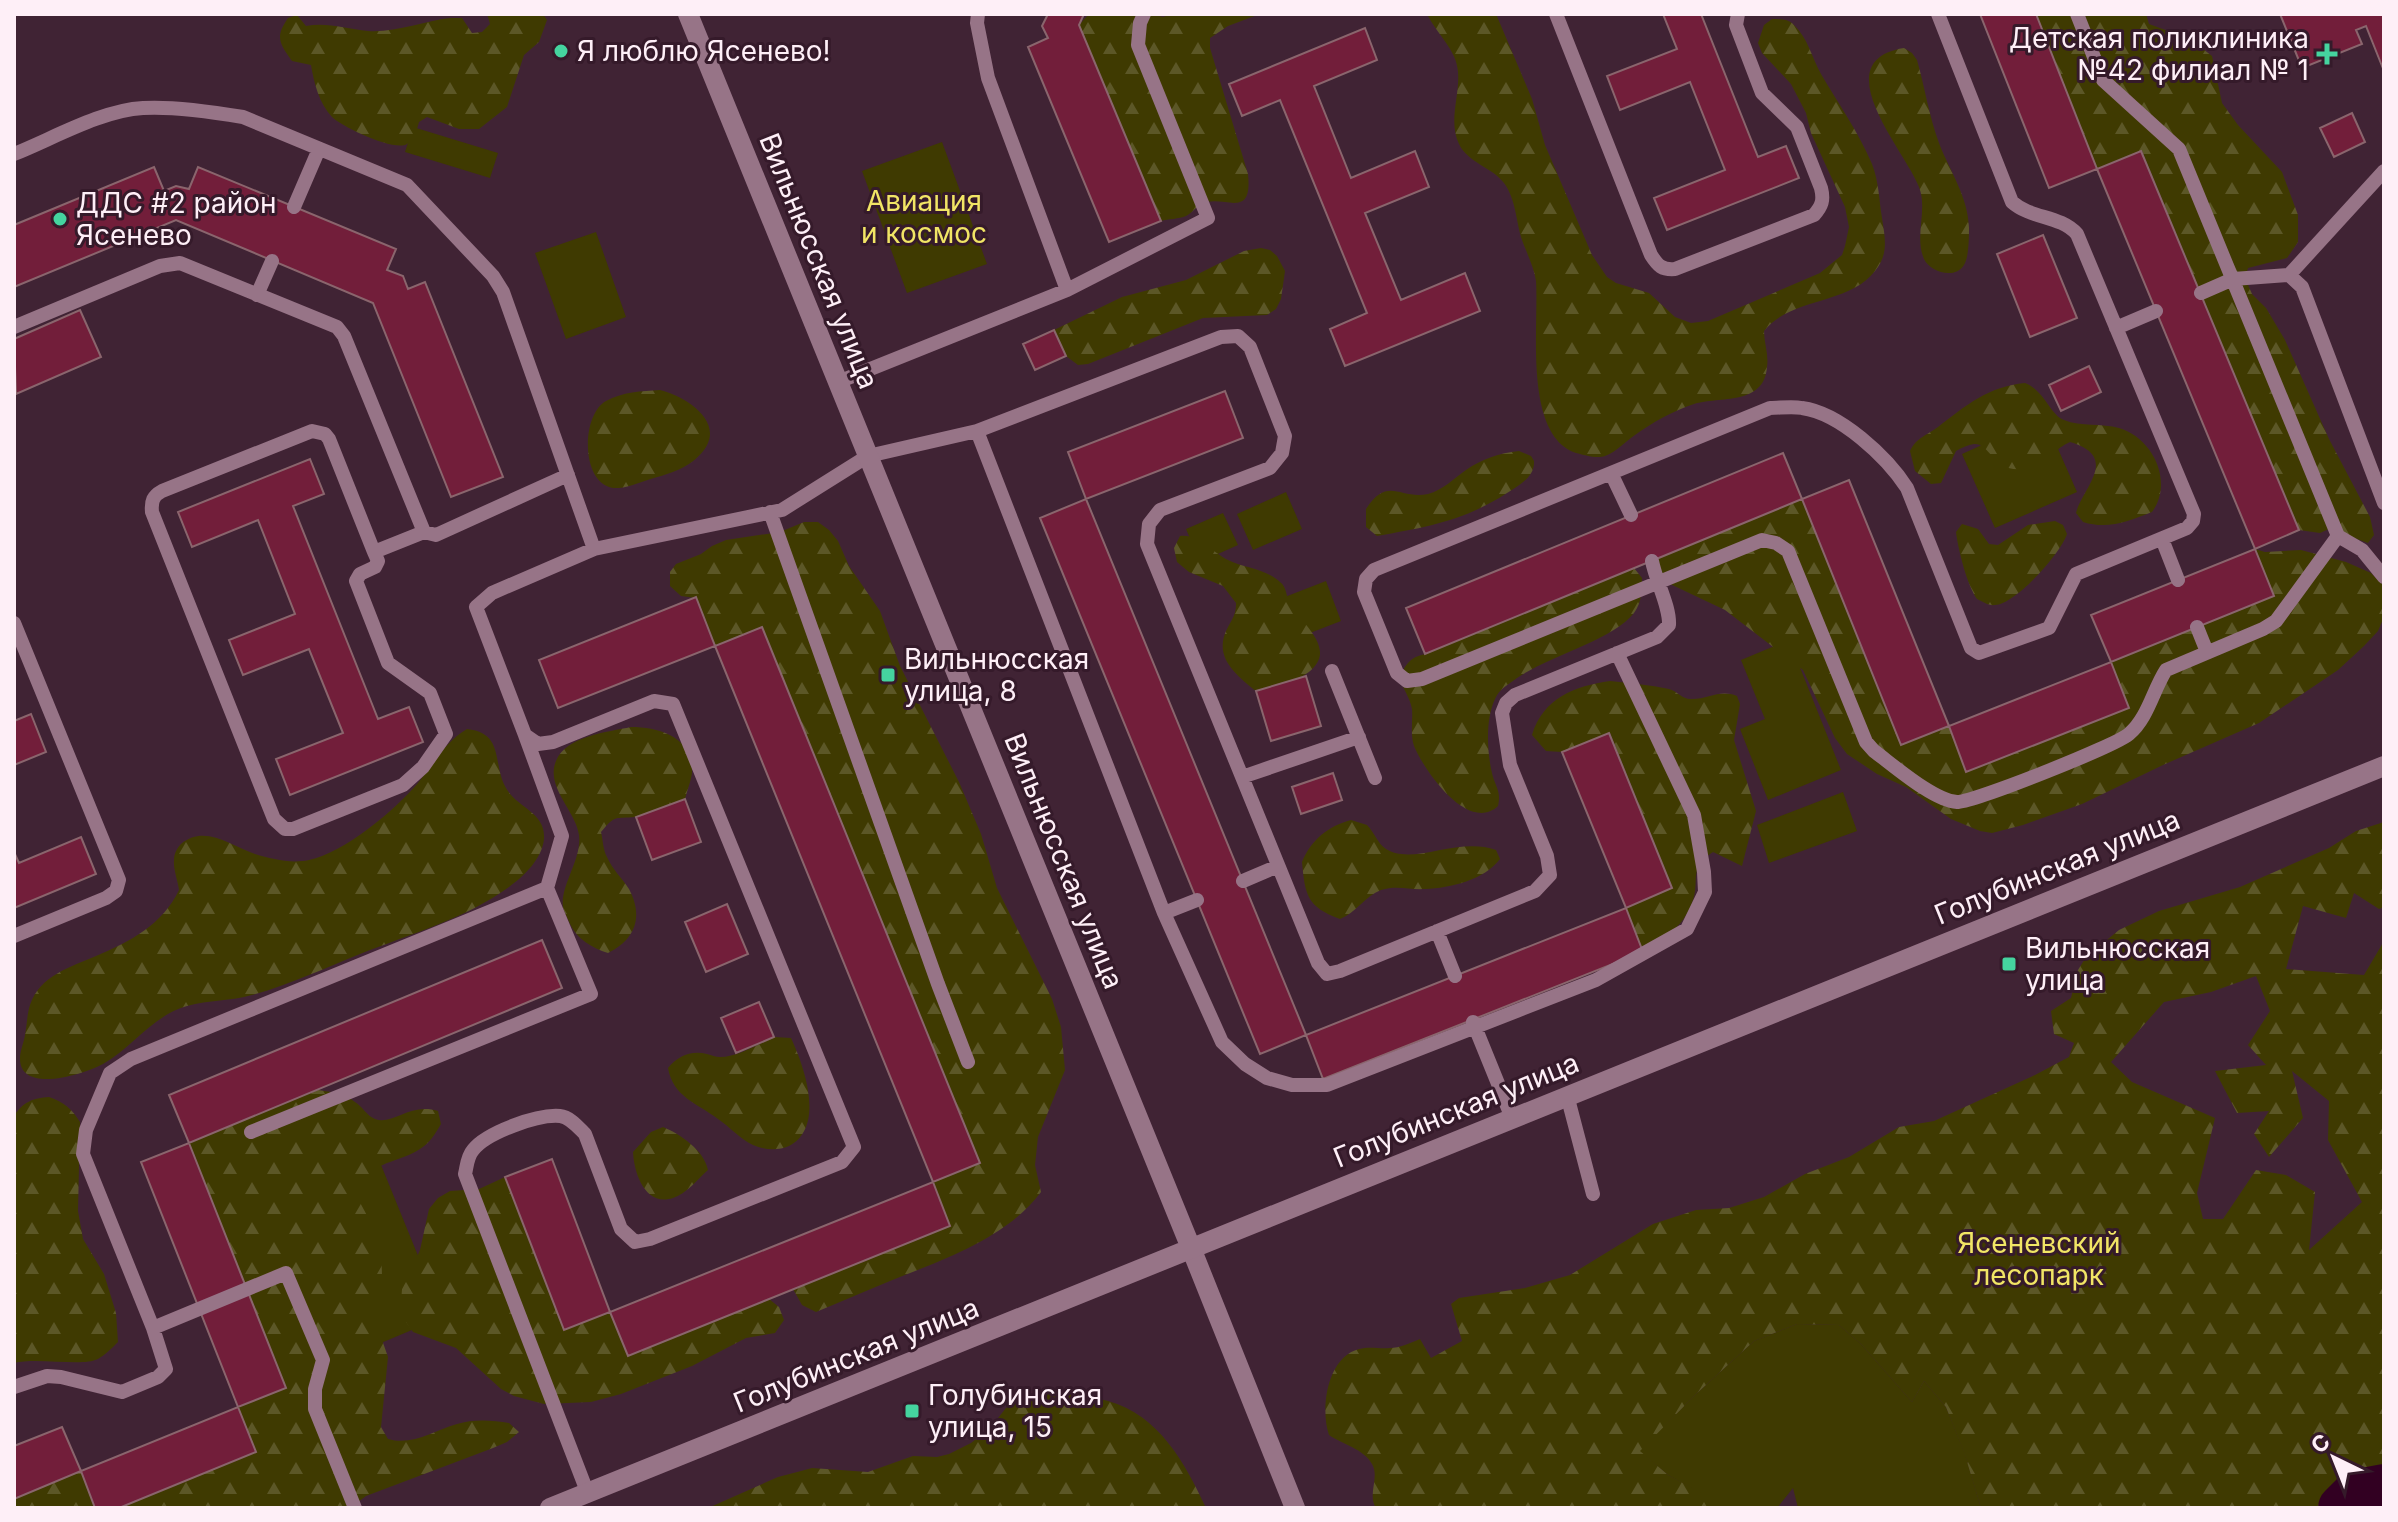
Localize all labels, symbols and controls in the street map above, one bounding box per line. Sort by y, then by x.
place label: Детская поликлиника №42 филиал № 1 [2009,21,2309,87]
place label: Я люблю Ясенево! [577,34,831,68]
marker: Я люблю Ясенево! [552,42,570,60]
marker: Детская поликлиника №42 филиал № 1 [2316,43,2338,65]
street label: Вильнюсская улица [752,128,886,394]
park label: Авиация и космос [861,184,987,250]
place label: ДДС #2 район Ясенево [76,186,277,252]
marker: ДДС #2 район Ясенево [51,210,69,228]
place label: Вильнюсская улица, 8 [904,642,1089,708]
marker: Вильнюсская улица, 8 [879,666,897,684]
street label: Вильнюсская улица [997,728,1131,994]
street label: Голубинская улица [1929,802,2185,932]
place label: Вильнюсская улица [2025,931,2210,997]
marker: Вильнюсская улица [2000,955,2018,973]
street label: Голубинская улица [1328,1045,1584,1175]
park label: Ясеневский лесопарк [1957,1226,2121,1292]
street label: Голубинская улица [728,1290,984,1420]
place label: Голубинская улица, 15 [928,1378,1102,1444]
marker: Голубинская улица, 15 [903,1402,921,1420]
north arrow [2294,1418,2374,1498]
text: С [2306,1428,2335,1458]

